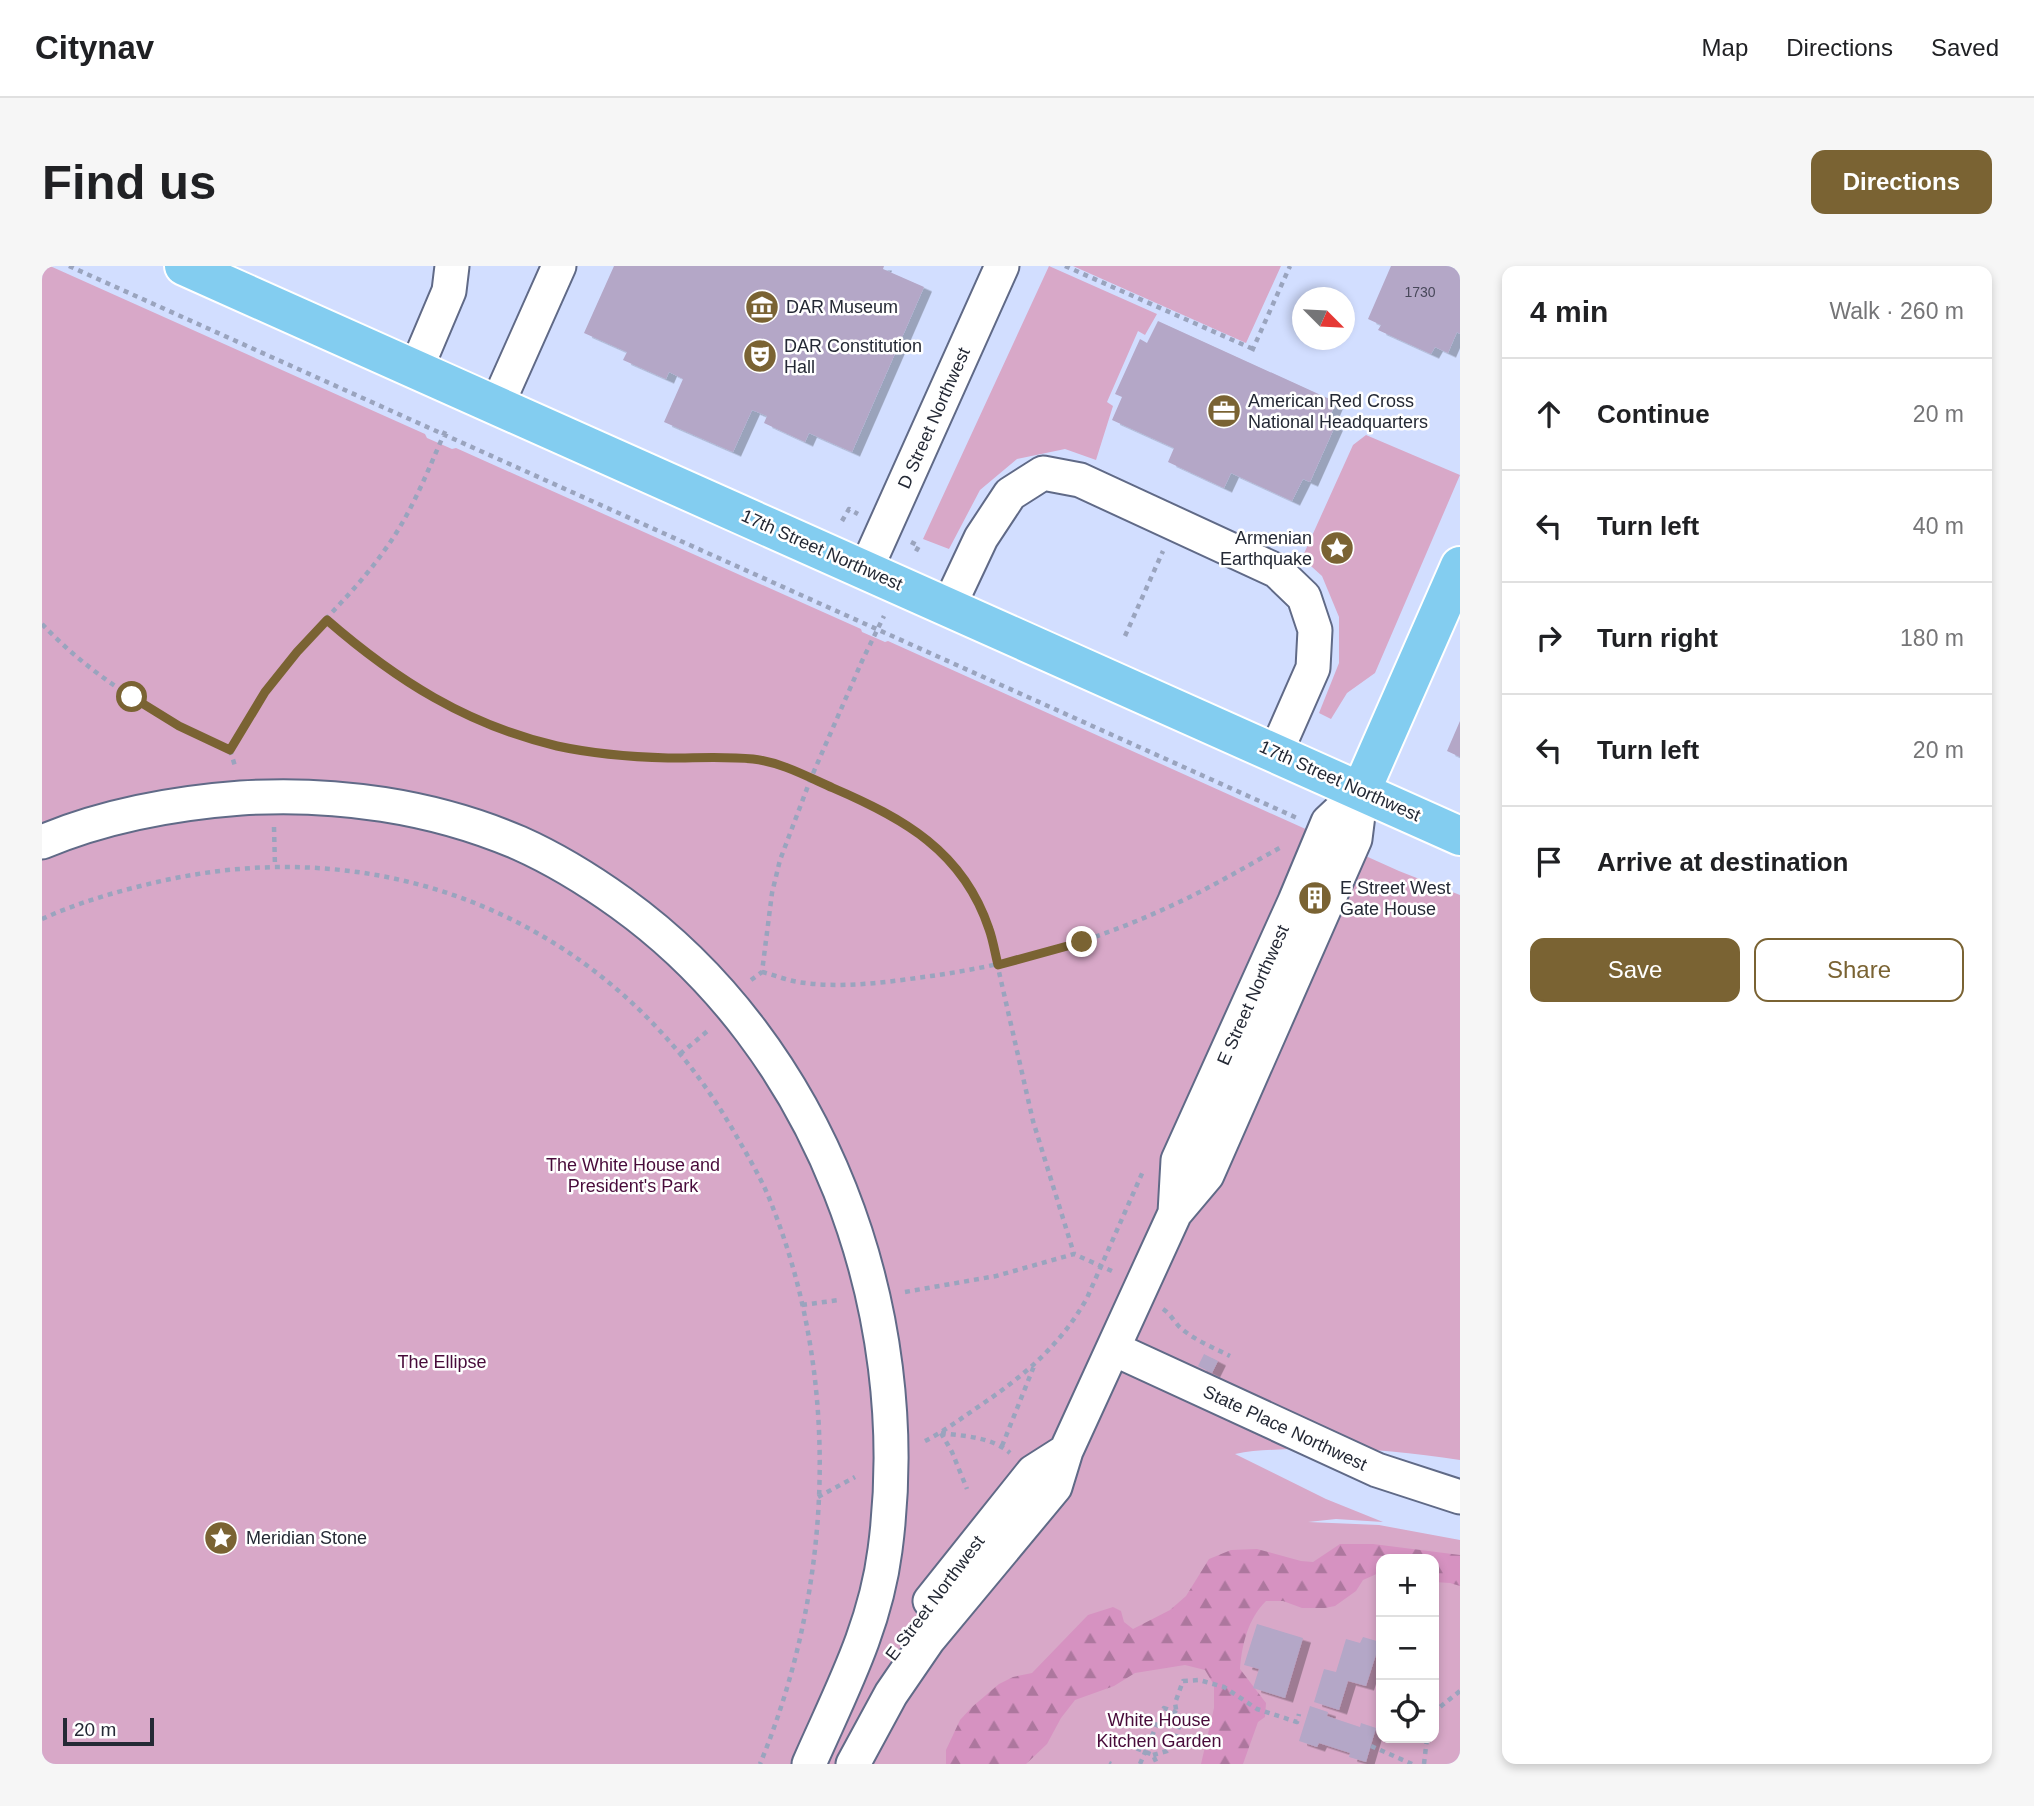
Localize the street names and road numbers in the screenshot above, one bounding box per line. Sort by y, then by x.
street label: D Street Northwest [894,344,974,492]
street label: 17th Street Northwest [738,505,906,595]
street label: 17th Street Northwest [1256,736,1424,826]
street label: E Street Northwest [1213,922,1293,1068]
street label: State Place Northwest [1200,1381,1370,1475]
street label: E Street Northwest [882,1532,988,1664]

